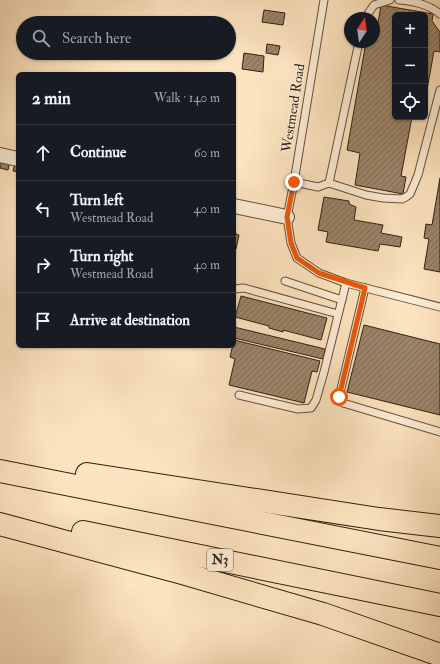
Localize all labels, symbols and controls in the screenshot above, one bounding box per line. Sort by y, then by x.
north arrow [344,12,380,48]
map controls [392,12,428,120]
button: + [392,12,428,48]
search box [16,16,236,60]
icon: search [30,27,52,49]
text: Search here [62,29,131,48]
button: − [392,48,428,84]
street label: Westmead Road [277,62,308,155]
button: locate [392,84,428,120]
text: 2 min [32,88,71,109]
text: Walk · 140 m [154,90,220,106]
icon: ahead [32,142,54,164]
text: Continue [70,143,126,162]
text: 60 m [194,145,220,161]
route end [285,173,303,191]
text: Turn left [70,191,124,210]
icon: left [32,198,54,220]
text: 40 m [194,201,220,217]
text: Westmead Road [70,210,153,226]
text: Turn right [70,247,133,266]
icon: right [32,254,54,276]
text: 40 m [194,257,220,273]
text: Westmead Road [70,266,153,282]
icon: arrive [32,310,54,332]
text: Arrive at destination [70,311,190,330]
route start [330,388,348,406]
road number: N3 [207,549,233,571]

